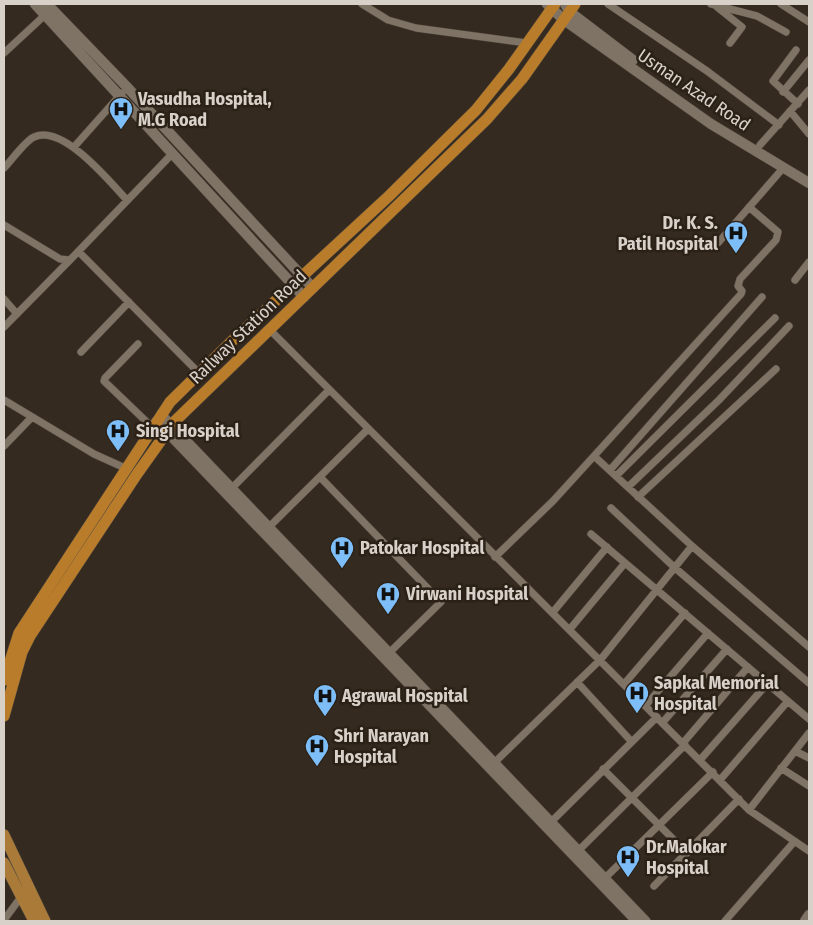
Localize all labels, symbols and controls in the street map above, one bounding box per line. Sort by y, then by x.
street label: Usman Azad Road [634,44,754,136]
place label: Vasudha Hospital, M.G Road [137,88,272,131]
hospital icon: Vasudha Hospital, M.G Road [108,96,134,130]
place label: Dr. K. S. Patil Hospital [618,212,718,255]
hospital icon: Dr. K. S. Patil Hospital [723,220,749,254]
street label: Railway Station Road [185,265,311,389]
hospital icon: Singi Hospital [105,418,131,452]
place label: Singi Hospital [136,420,239,442]
hospital icon: Patokar Hospital [329,535,355,569]
place label: Patokar Hospital [360,537,484,559]
hospital icon: Virwani Hospital [375,581,401,615]
place label: Virwani Hospital [405,583,528,605]
place label: Sapkal Memorial Hospital [654,672,779,715]
hospital icon: Sapkal Memorial Hospital [624,680,650,714]
hospital icon: Agrawal Hospital [312,683,338,717]
place label: Agrawal Hospital [341,685,468,707]
place label: Shri Narayan Hospital [334,725,429,768]
hospital icon: Shri Narayan Hospital [304,733,330,767]
place label: Dr.Malokar Hospital [646,836,727,879]
hospital icon: Dr.Malokar Hospital [615,844,641,878]

